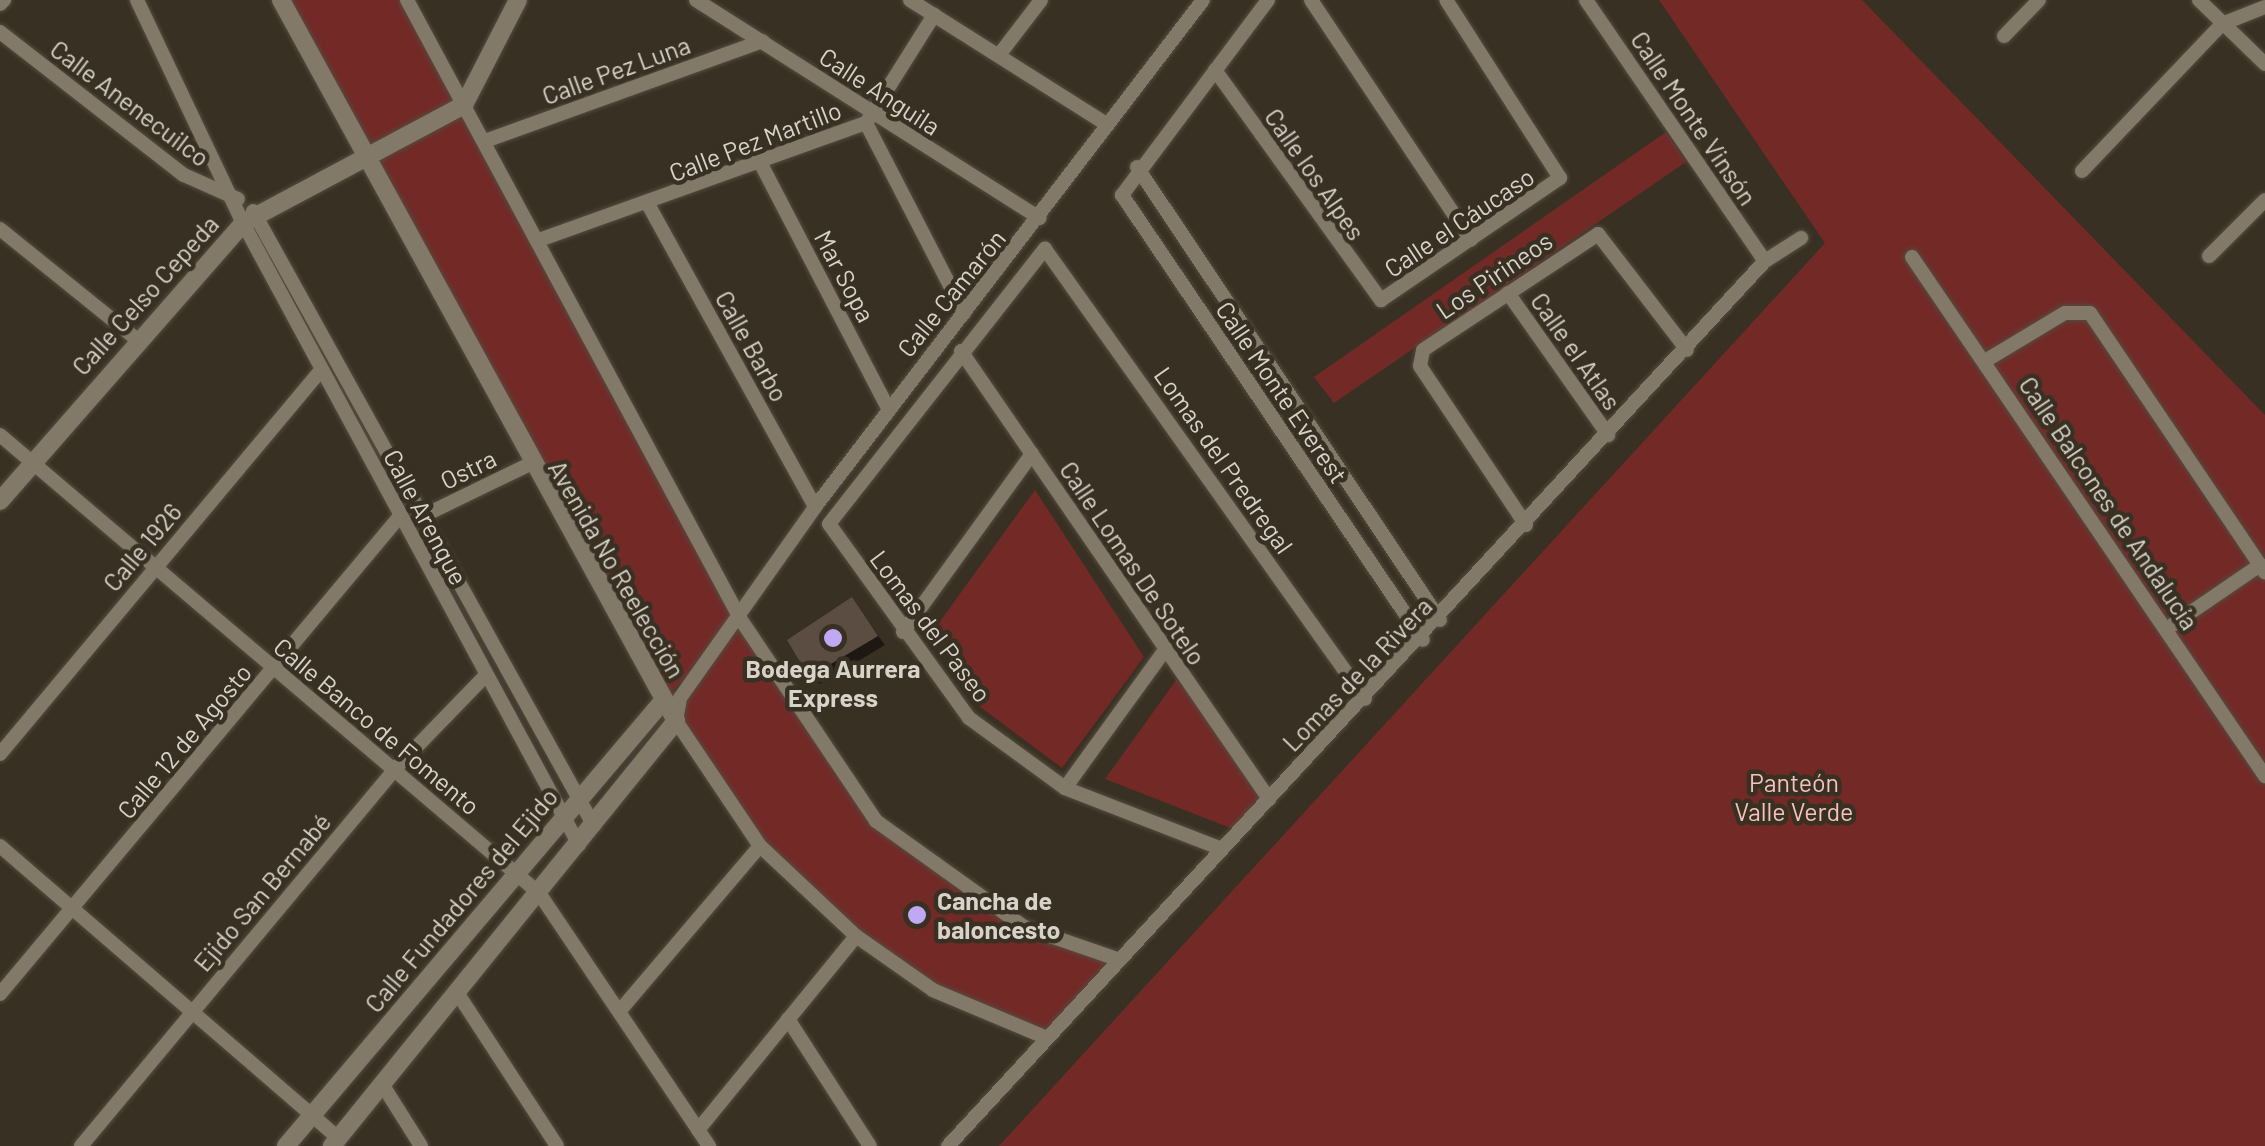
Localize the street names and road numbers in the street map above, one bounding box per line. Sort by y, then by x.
street label: Calle Monte Vinsón [1625,25,1763,211]
street label: Calle Pez Luna [538,29,694,111]
street label: Calle Anenecuilco [45,34,215,172]
street label: Calle Anguila [814,41,946,141]
street label: Calle Pez Martillo [665,94,845,188]
street label: Calle los Alpes [1259,102,1371,246]
street label: Calle el Cáucaso [1378,161,1540,283]
street label: Calle Celso Cepeda [65,209,225,381]
street label: Calle Camarón [891,223,1011,363]
street label: Mar Sopa [808,225,882,327]
street label: Los Pirineos [1430,225,1558,325]
street label: Calle Barbo [709,285,795,407]
street label: Calle el Atlas [1525,287,1627,415]
street label: Calle Monte Everest [1210,295,1354,489]
street label: Lomas del Predregal [1148,361,1300,559]
street label: Calle Balcones de Andalucía [2013,371,2205,635]
street label: Ostra [435,443,501,495]
street label: Calle Arenque [378,444,474,590]
street label: Avenida No Reelección [542,455,692,683]
street label: Calle Lomas De Sotelo [1054,455,1212,671]
street label: Calle 1926 [97,497,187,597]
street label: Lomas del Paseo [864,544,998,708]
street label: Lomas de la Rivera [1276,591,1438,757]
street label: Calle Banco de Fomento [268,631,486,821]
street label: Calle 12 de Agosto [111,658,257,824]
street label: Calle Fundadores del Ejido [358,782,564,1018]
street label: Ejido San Bernabé [187,807,337,977]

